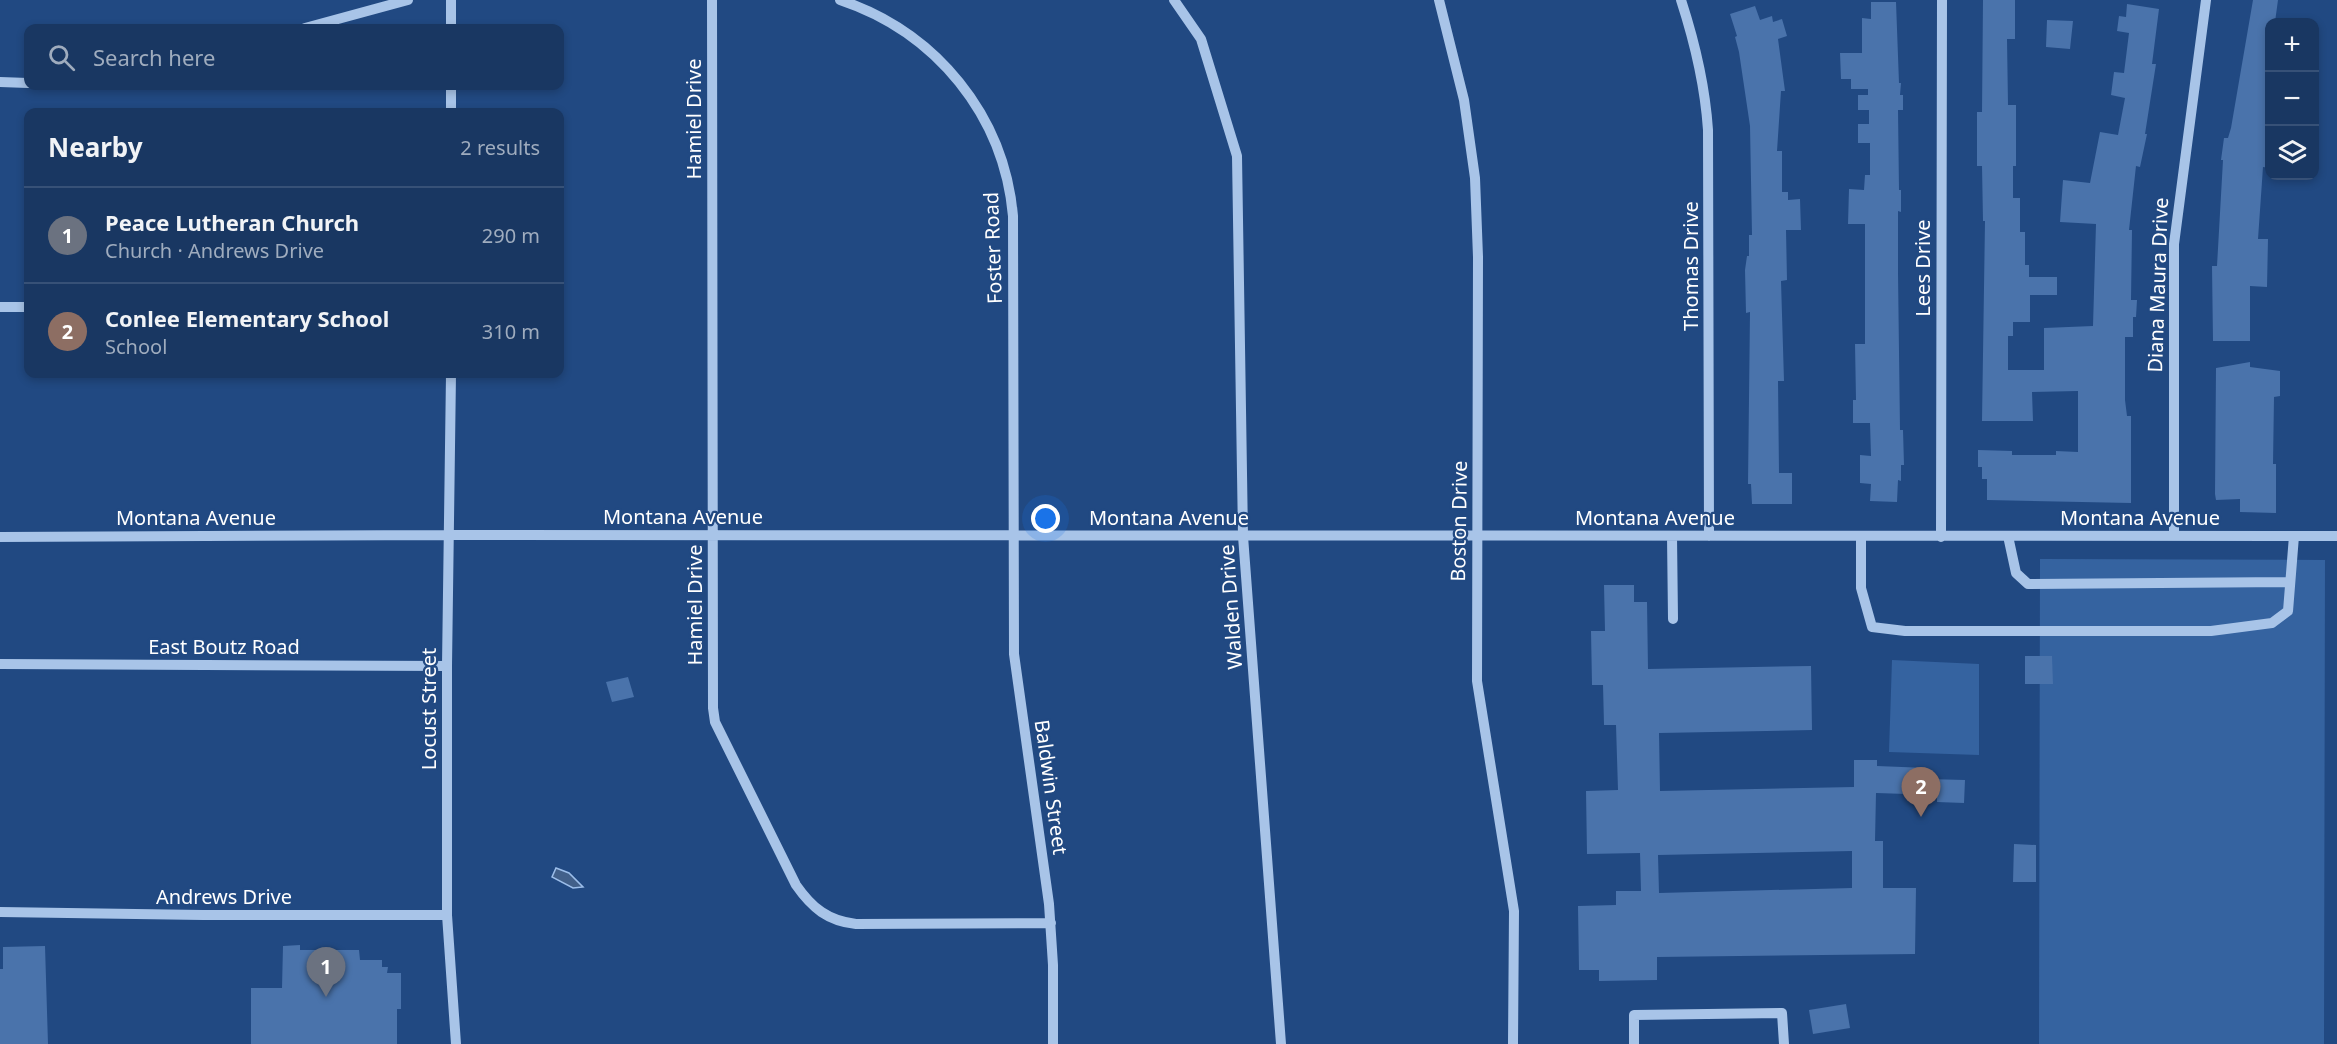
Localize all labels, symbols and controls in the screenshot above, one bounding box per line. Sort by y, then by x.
map controls [2265,18,2319,180]
button: + [2265,18,2319,72]
search box [24,24,564,90]
icon: search [45,41,78,74]
text: Search here [93,42,215,72]
street label: Hamiel Drive [680,59,707,180]
button: − [2265,72,2319,126]
button: layers [2265,126,2319,180]
text: Nearby [48,129,143,165]
text: 2 results [460,134,540,161]
street label: Foster Road [977,192,1008,305]
street label: Diana Maura Drive [2141,197,2174,373]
street label: Thomas Drive [1677,201,1704,331]
text: Peace Lutheran Church [105,207,359,237]
street label: Lees Drive [1909,219,1936,317]
text: 1 [62,222,73,249]
text: 290 m [482,222,540,249]
text: Church · Andrews Drive [105,237,324,264]
text: Conlee Elementary School [105,303,389,333]
text: 2 [62,318,73,345]
text: 310 m [482,318,540,345]
text: School [105,333,167,360]
street label: Boston Drive [1444,460,1473,582]
street label: Montana Avenue [603,503,763,530]
street label: Montana Avenue [116,504,276,531]
your location [1031,504,1060,533]
street label: Montana Avenue [1089,504,1249,531]
street label: Montana Avenue [1575,504,1735,531]
street label: Montana Avenue [2060,504,2220,531]
street label: Walden Drive [1213,544,1248,670]
street label: Hamiel Drive [681,545,708,666]
street label: East Boutz Road [148,633,300,660]
street label: Locust Street [415,648,442,770]
street label: Baldwin Street [1029,718,1074,856]
pin: 2 [1902,768,1940,817]
street label: Andrews Drive [156,883,292,910]
pin: 1 [306,948,346,997]

